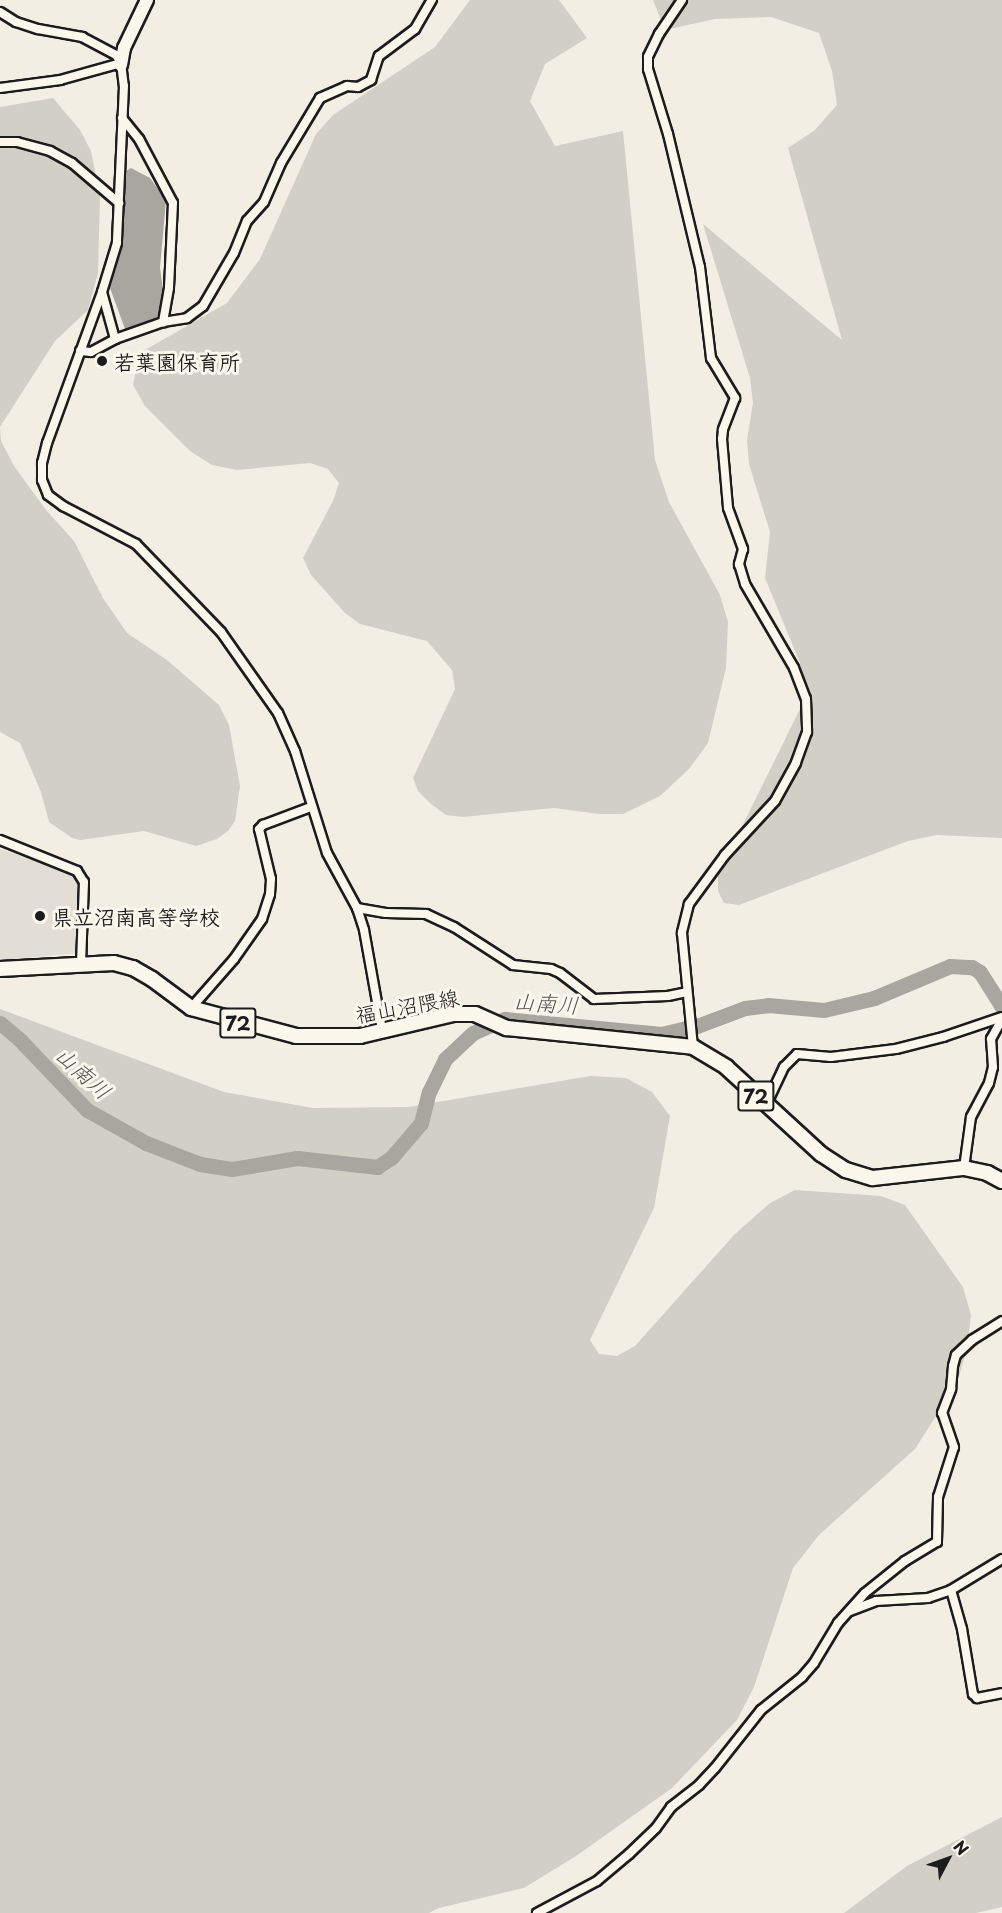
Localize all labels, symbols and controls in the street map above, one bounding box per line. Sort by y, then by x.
place label: 若葉園保育所 [114,348,240,374]
marker: 若葉園保育所 [95,354,109,368]
place label: 県立沼南高等学校 [52,903,220,929]
marker: 県立沼南高等学校 [33,909,47,923]
street label: 福山沼隈線 [353,983,461,1027]
water label: 山南川 [512,987,580,1017]
road number: 72 [218,1006,258,1040]
water label: 山南川 [51,1040,117,1104]
road number: 72 [736,1079,776,1113]
north arrow [918,1829,978,1889]
text: N [948,1835,975,1860]

